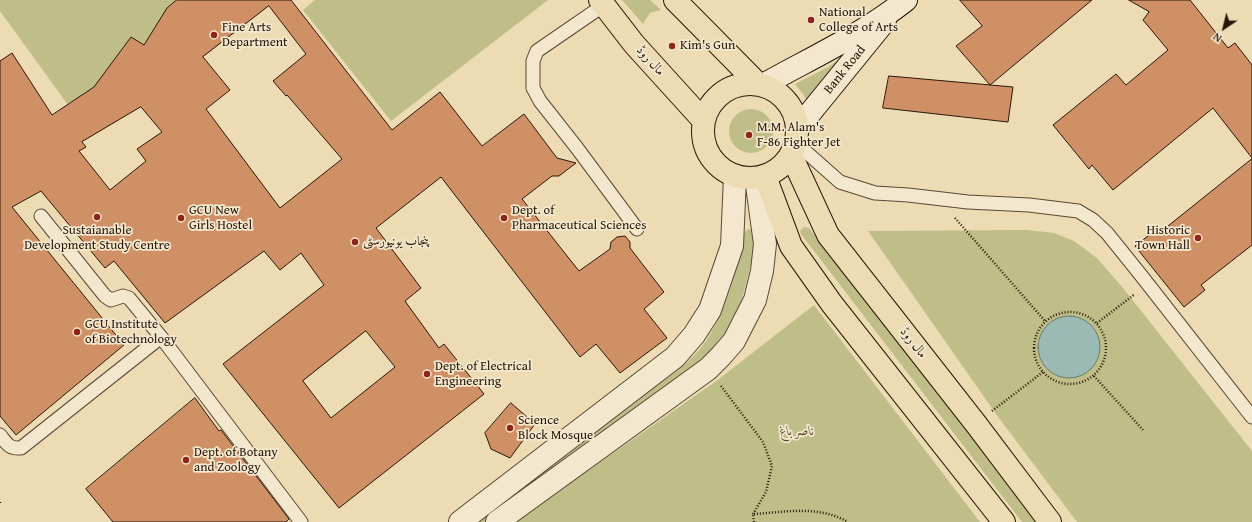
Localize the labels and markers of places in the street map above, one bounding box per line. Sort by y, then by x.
place label: National College of Arts [819,5,898,36]
marker: National College of Arts [806,15,816,25]
place label: Fine Arts Department [222,20,288,51]
marker: Fine Arts Department [209,30,219,40]
place label: Kim's Gun [680,38,735,54]
marker: Kim's Gun [667,41,677,51]
place label: M.M. Alam's F-86 Fighter Jet [757,120,841,151]
marker: M.M. Alam's F-86 Fighter Jet [744,130,754,140]
place label: GCU New Girls Hostel [189,203,252,234]
place label: Dept. of Pharmaceutical Sciences [512,203,646,234]
marker: Sustaianable Development Study Centre [92,212,102,222]
marker: GCU New Girls Hostel [176,213,186,223]
marker: Dept. of Pharmaceutical Sciences [499,213,509,223]
place label: Sustaianable Development Study Centre [24,223,170,254]
place label: Historic Town Hall [1135,223,1190,254]
marker: Historic Town Hall [1193,233,1203,243]
place label: پنجاب یونیورسٹی [363,234,429,250]
marker: پنجاب یونیورسٹی [350,237,360,247]
place label: GCU Institute of Biotechnology [85,317,177,348]
marker: GCU Institute of Biotechnology [72,327,82,337]
place label: Dept. of Electrical Engineering [435,359,532,390]
marker: Dept. of Electrical Engineering [422,369,432,379]
place label: Science Block Mosque [518,413,593,444]
marker: Science Block Mosque [505,423,515,433]
place label: Dept. of Botany and Zoology [194,445,278,476]
marker: Dept. of Botany and Zoology [181,455,191,465]

